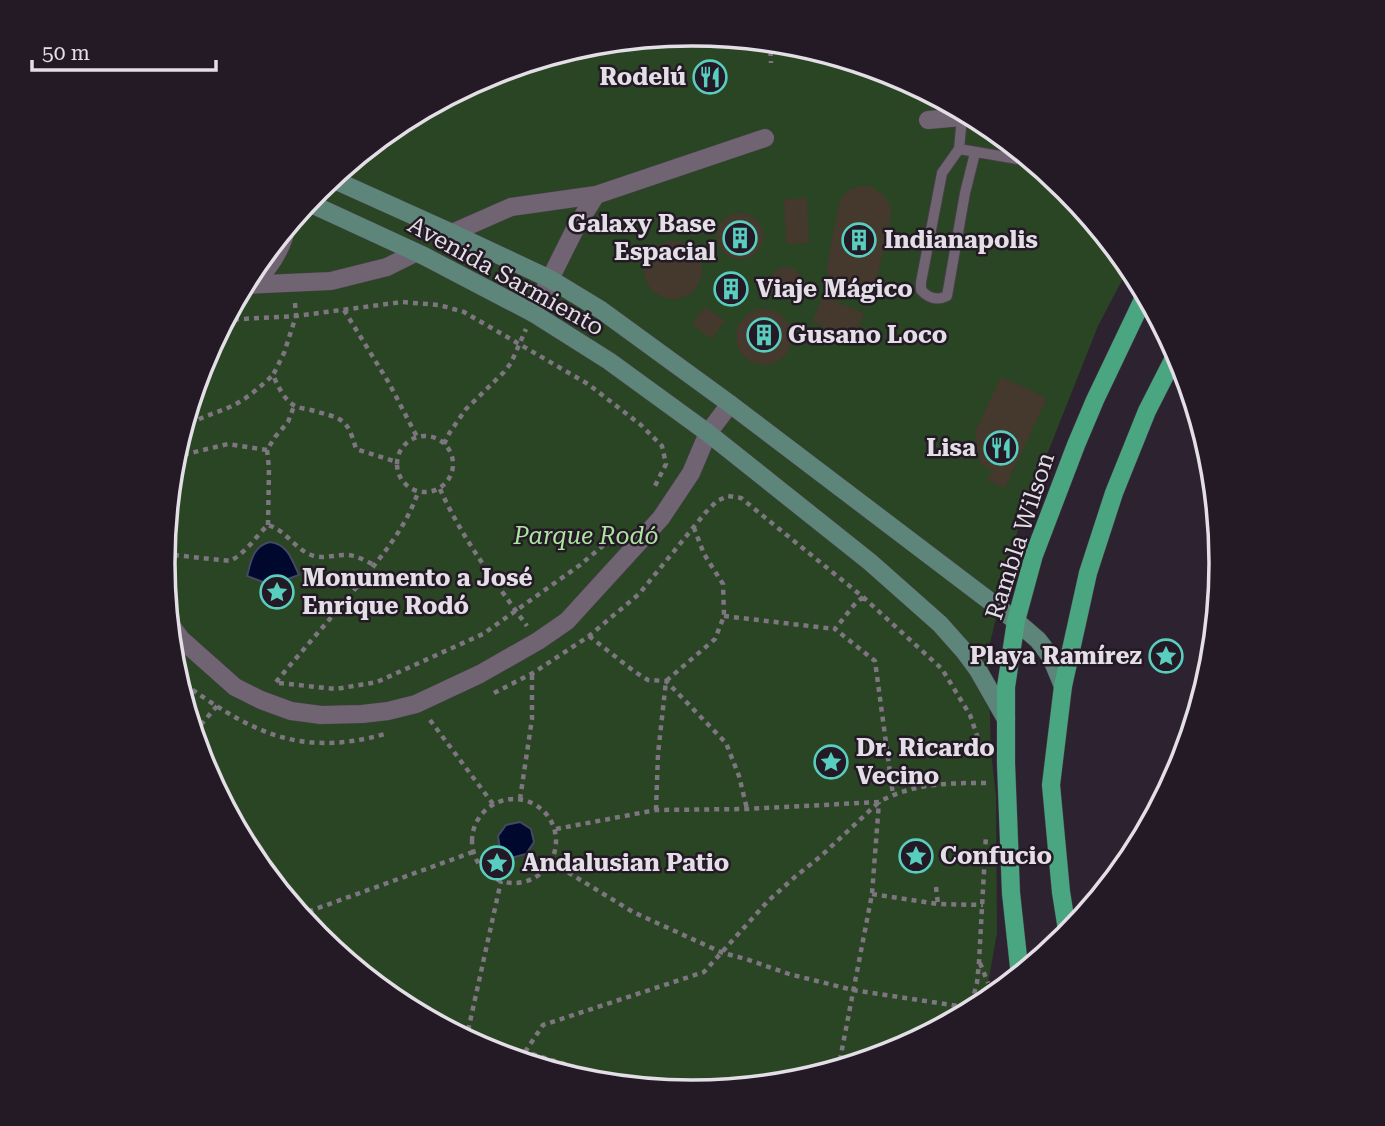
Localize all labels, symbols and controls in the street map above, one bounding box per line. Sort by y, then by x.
scale bar [32,28,215,72]
text: 50 m [42,41,90,65]
restaurant icon: Rodelú [691,58,729,96]
place label: Rodelú [599,63,686,91]
street label: Avenida Sarmiento [403,210,609,342]
place label: Galaxy Base Espacial [568,210,716,266]
building icon: Galaxy Base Espacial [721,219,759,257]
building icon: Indianapolis [840,221,878,259]
place label: Indianapolis [884,226,1038,254]
building icon: Viaje Mágico [712,270,750,308]
place label: Viaje Mágico [756,275,913,303]
building icon: Gusano Loco [745,316,783,354]
place label: Gusano Loco [788,321,947,349]
restaurant icon: Lisa [982,429,1020,467]
place label: Lisa [926,434,976,462]
street label: Rambla Wilson [980,449,1060,623]
park label: Parque Rodó [512,522,659,550]
place label: Monumento a José Enrique Rodó [302,564,533,620]
place icon: Monumento a José Enrique Rodó [258,573,296,611]
place icon: Playa Ramírez [1147,637,1185,675]
place label: Playa Ramírez [970,642,1142,670]
place label: Dr. Ricardo Vecino [856,734,995,790]
place icon: Dr. Ricardo Vecino [812,743,850,781]
place icon: Confucio [897,837,935,875]
place label: Confucio [940,842,1052,870]
place icon: Andalusian Patio [478,844,516,882]
place label: Andalusian Patio [522,849,729,877]

